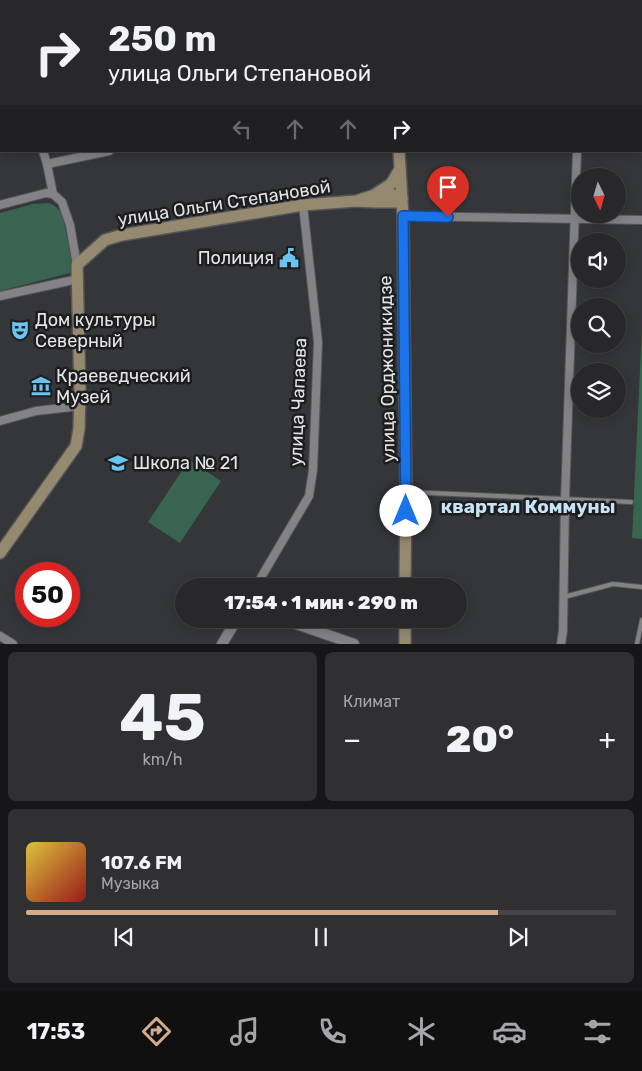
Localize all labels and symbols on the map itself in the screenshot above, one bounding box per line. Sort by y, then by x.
pin [427,166,469,217]
north arrow [571,168,626,222]
street label: улица Ольги Степановой [116,175,332,231]
place label: Полиция [198,247,274,269]
public building icon: Полиция [278,247,300,269]
street label: улица Орджоникидзе [374,275,400,463]
place label: Дом культуры Северный [35,309,156,352]
theatre icon: Дом культуры Северный [9,319,31,341]
street label: улица Чапаева [285,337,311,467]
place label: Краеведческий Музей [56,365,191,408]
museum icon: Краеведческий Музей [30,375,52,397]
school or university icon: Школа № 21 [107,452,129,474]
place label: Школа № 21 [133,452,238,474]
position arrow [379,484,431,536]
district label: квартал Коммуны [441,495,615,518]
speed limit sign: 50 [15,562,80,627]

